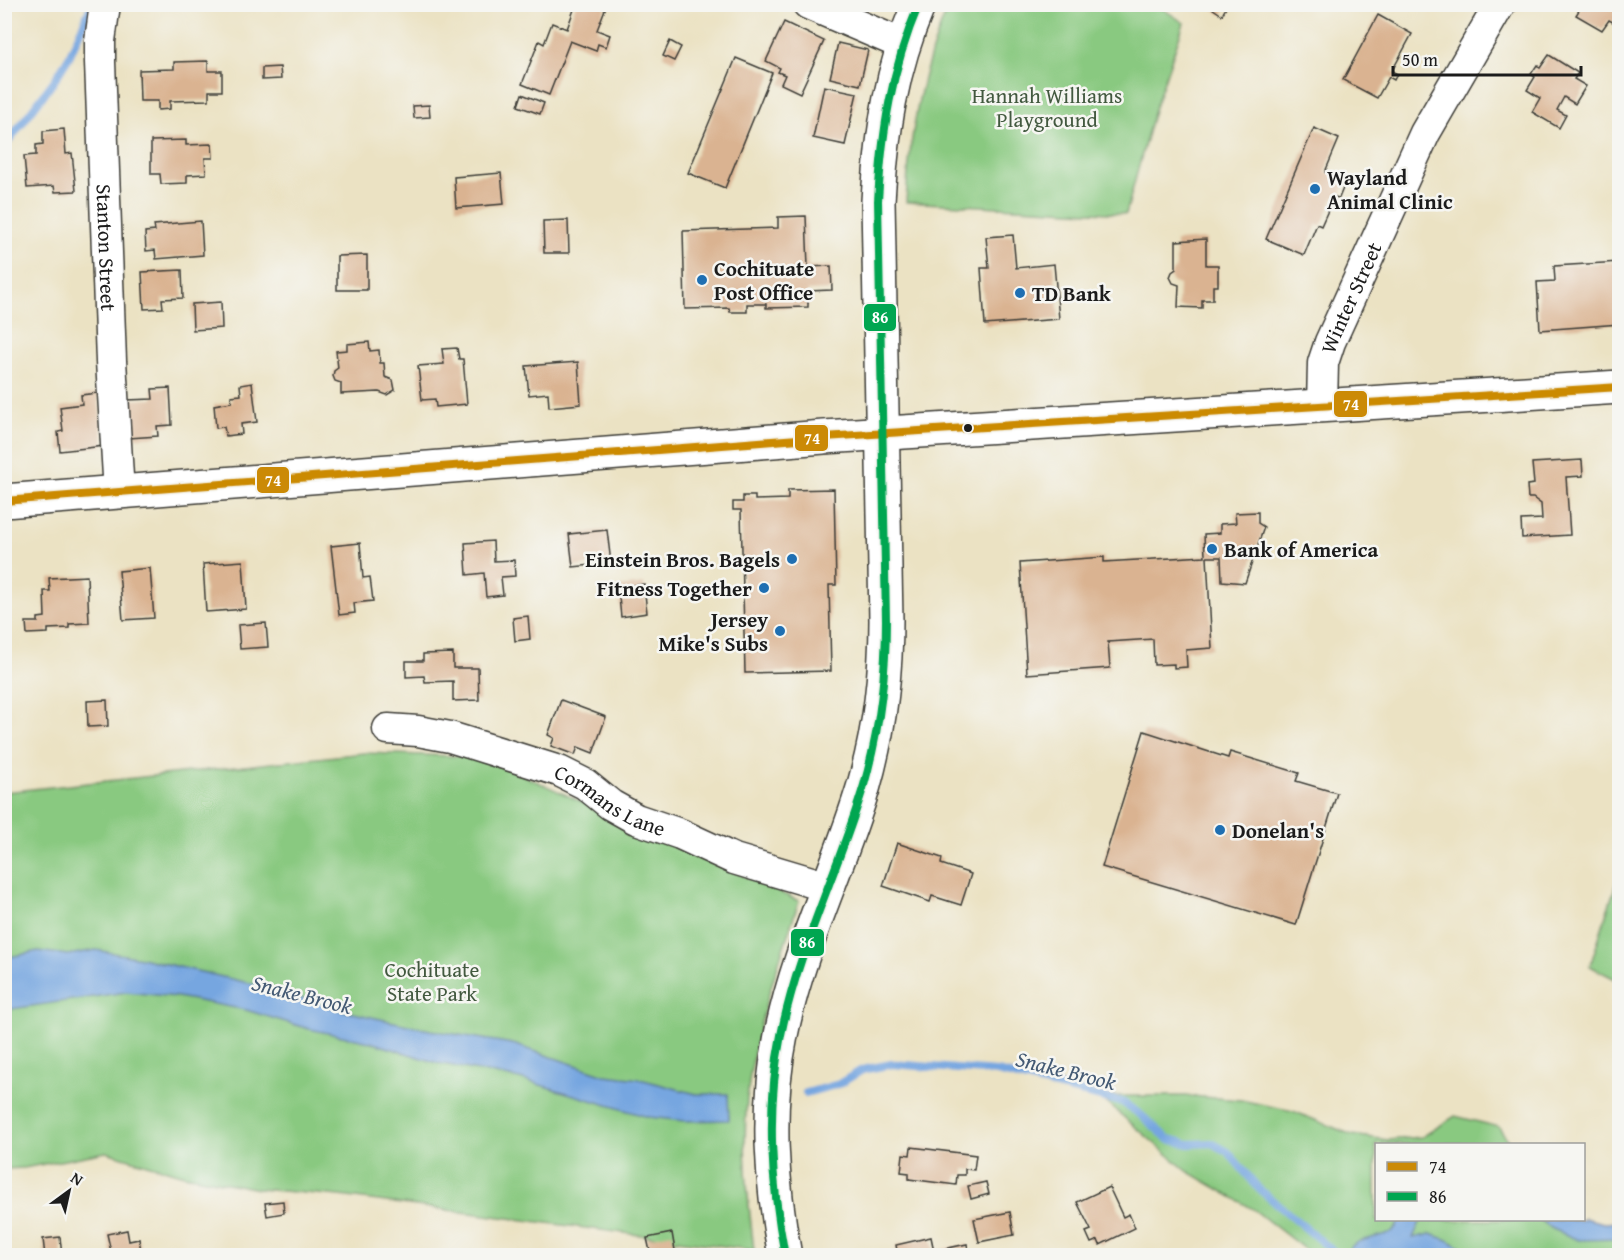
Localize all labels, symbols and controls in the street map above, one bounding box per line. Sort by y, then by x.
scale bar [1393,39,1580,77]
text: 50 m [1402,46,1438,73]
park label: Hannah Williams Playground [972,80,1122,135]
place label: Wayland Animal Clinic [1327,162,1453,217]
marker: Wayland Animal Clinic [1308,182,1322,196]
street label: Stanton Street [89,183,125,312]
street label: Winter Street [1312,236,1389,357]
place label: Cochituate Post Office [714,253,814,308]
marker: Cochituate Post Office [695,273,709,287]
place label: TD Bank [1032,278,1112,309]
marker: TD Bank [1013,286,1027,300]
line badge: 86 [863,303,897,332]
text: 86 [872,305,888,329]
line badge: 74 [1333,390,1368,418]
text: 74 [1343,392,1359,416]
unlabelled marker [962,422,974,434]
line badge: 74 [794,424,829,452]
text: 74 [804,426,820,450]
line badge: 74 [256,466,290,494]
text: 74 [265,468,281,492]
place label: Bank of America [1224,534,1378,565]
marker: Bank of America [1205,542,1219,556]
place label: Einstein Bros. Bagels [585,544,780,575]
marker: Einstein Bros. Bagels [785,552,799,566]
place label: Fitness Together [597,573,752,604]
marker: Fitness Together [757,581,771,595]
place label: Jersey Mike's Subs [659,604,768,659]
marker: Jersey Mike's Subs [773,624,787,638]
street label: Cormans Lane [549,756,670,843]
place label: Donelan's [1232,815,1324,846]
marker: Donelan's [1213,823,1227,837]
line badge: 86 [790,928,825,957]
text: 86 [799,930,815,954]
park label: Cochituate State Park [385,954,480,1009]
water label: Snake Brook [248,966,356,1022]
water label: Snake Brook [1012,1042,1120,1098]
legend [1375,1143,1585,1221]
text: 74 [1429,1153,1446,1180]
north arrow [39,1161,99,1221]
text: N [66,1165,88,1192]
text: 86 [1429,1183,1446,1210]

